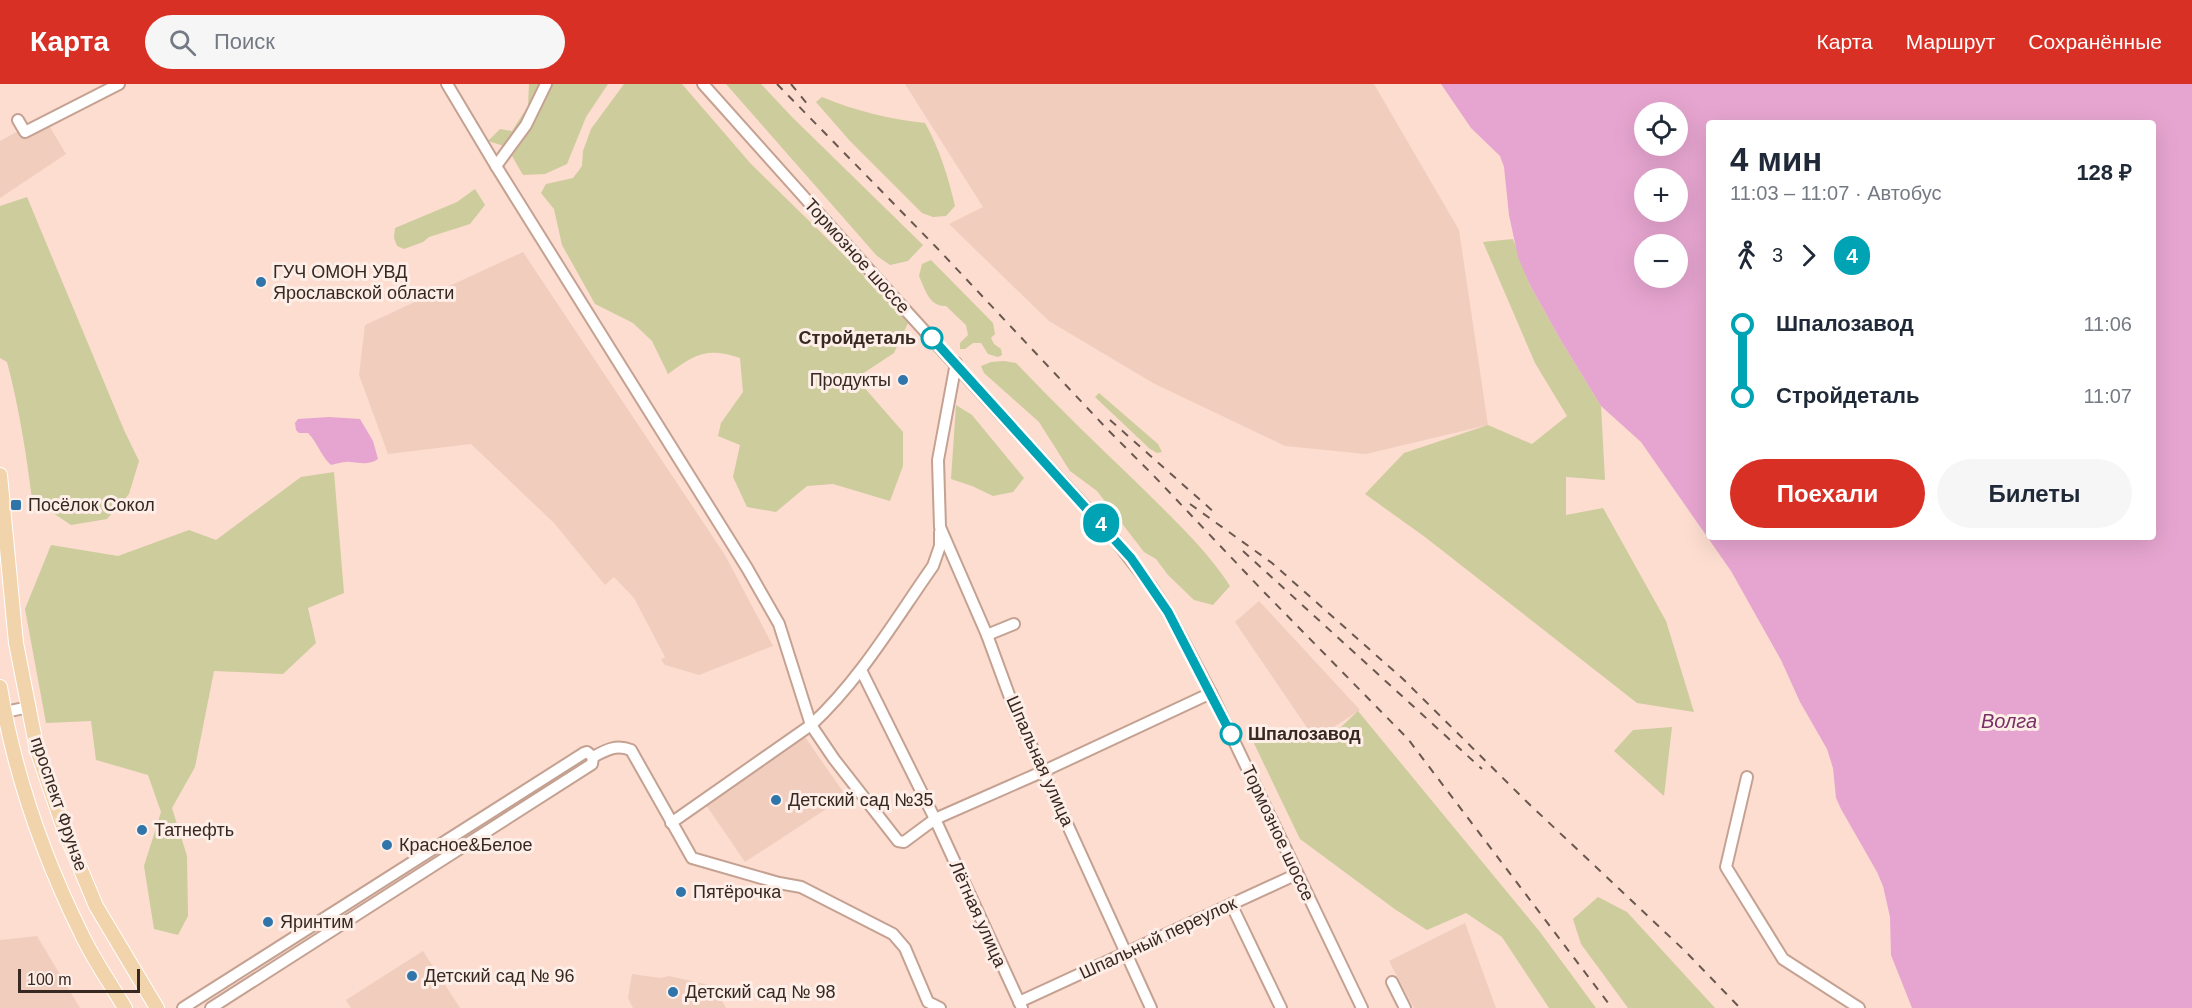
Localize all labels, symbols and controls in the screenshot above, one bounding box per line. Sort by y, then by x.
search box [145,15,565,69]
text: Карта [30,26,109,57]
icon: search [166,26,199,59]
text: Поиск [214,29,275,54]
text: Карта [1817,30,1873,53]
text: Маршрут [1906,30,1995,53]
text: Сохранённые [2028,30,2162,53]
map controls [1634,102,1688,288]
button: locate [1634,102,1688,156]
text: 4 мин [1730,141,1822,178]
text: 128 ₽ [2076,160,2132,185]
button: + [1634,168,1688,222]
text: 11:03 – 11:07 · Автобус [1730,182,1942,204]
street label: Тормозное шоссе [800,195,914,317]
button: − [1634,234,1688,288]
icon: walk [1730,239,1763,272]
icon: forward [1792,239,1825,272]
text: 3 [1772,244,1783,266]
text: 4 [1846,244,1858,267]
place label: ГУЧ ОМОН УВД Ярославской области [273,262,454,303]
marker: ГУЧ ОМОН УВД Ярославской области [254,275,268,289]
text: Шпалозавод [1776,311,1914,336]
text: 11:06 [2083,313,2132,335]
marker: Стройдеталь [921,327,943,349]
place label: Стройдеталь [799,328,916,348]
place label: Продукты [810,370,891,390]
marker: Продукты [896,373,910,387]
text: Стройдеталь [1776,383,1919,408]
text: 11:07 [2083,385,2132,407]
button: Поехали [1730,459,1925,528]
button: Билеты [1937,459,2132,528]
place label: Посёлок Сокол [28,495,155,515]
marker: Посёлок Сокол [9,498,23,512]
line badge: 4 [1082,504,1120,542]
text: 4 [1095,512,1107,535]
street label: Шпальная улица [1002,693,1078,830]
water label: Волга [1981,710,2037,732]
marker: Шпалозавод [1220,723,1242,745]
place label: Шпалозавод [1248,724,1361,744]
street label: проспект Фрунзе [27,734,91,874]
street label: Тормозное шоссе [1238,762,1318,904]
place label: Детский сад №35 [788,790,933,810]
marker: Детский сад №35 [769,793,783,807]
place label: Татнефть [154,820,234,840]
marker: Татнефть [135,823,149,837]
place label: Красное&Белое [399,835,532,855]
marker: Красное&Белое [380,838,394,852]
street label: Лётная улица [946,858,1011,971]
place label: Пятёрочка [693,882,782,902]
marker: Пятёрочка [674,885,688,899]
street label: Шпальный переулок [1076,893,1240,983]
place label: Яринтим [280,912,354,932]
marker: Яринтим [261,915,275,929]
scale bar [18,966,140,994]
place label: Детский сад № 96 [424,966,574,986]
marker: Детский сад № 96 [405,969,419,983]
text: 100 m [27,971,71,988]
place label: Детский сад № 98 [685,982,835,1002]
marker: Детский сад № 98 [666,985,680,999]

